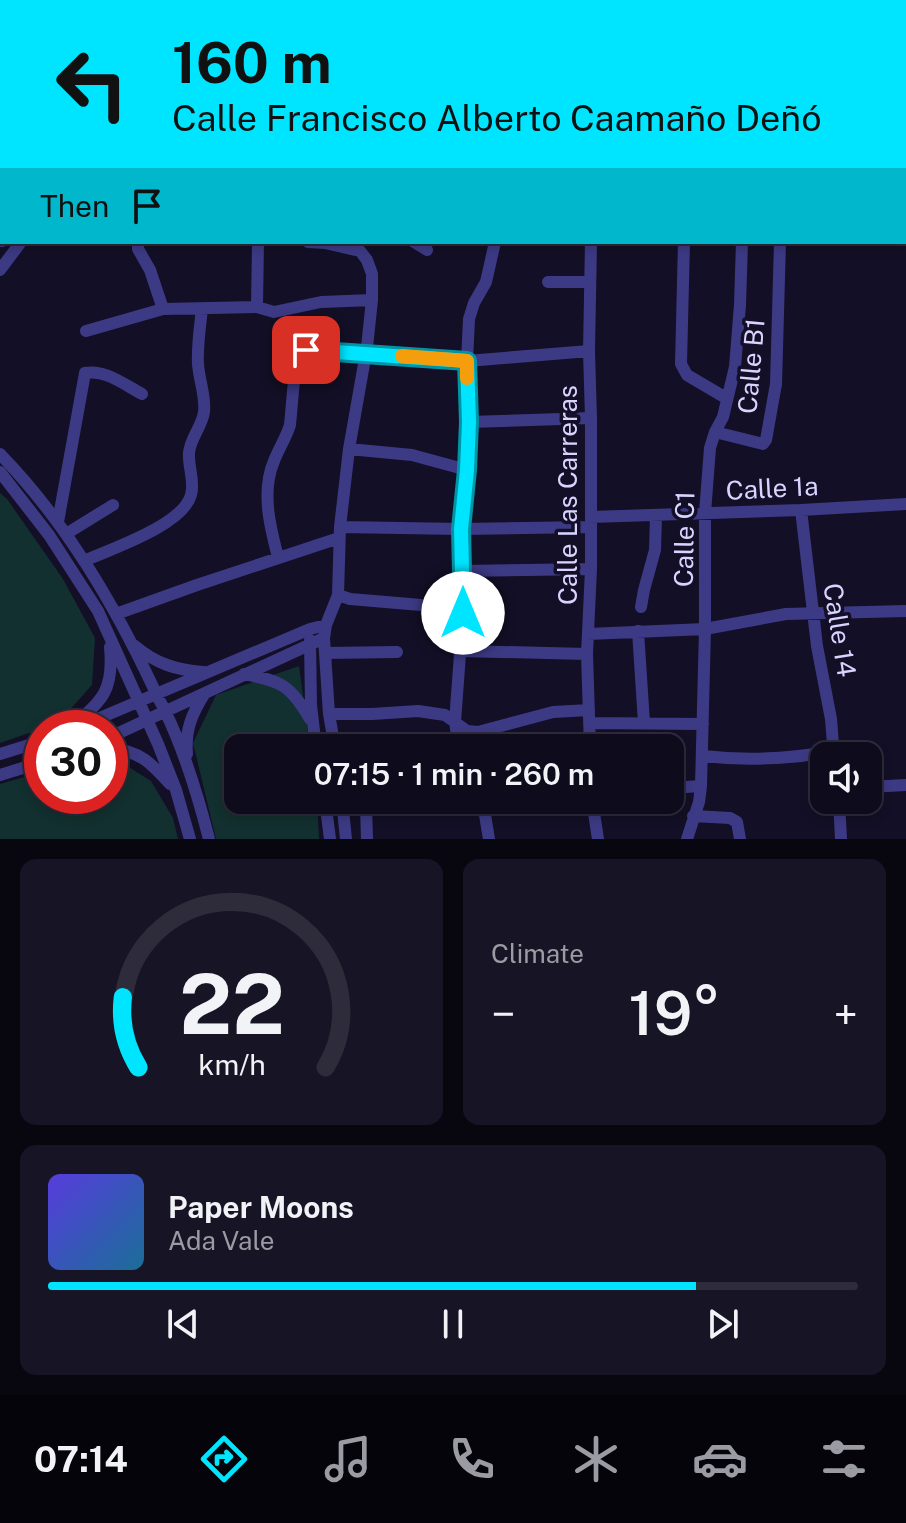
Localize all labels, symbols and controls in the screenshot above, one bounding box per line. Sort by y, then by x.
text: 160 m [172,30,332,96]
icon: left [40,32,144,136]
text: Calle Francisco Alberto Caamaño Deñó [172,97,821,139]
icon: arrive [125,184,169,228]
text: Then [40,188,109,224]
pin [272,316,340,384]
street label: Calle B1 [731,317,771,415]
icon: arrive [284,328,328,372]
street label: Calle Las Carreras [552,385,583,605]
street label: Calle 1a [725,470,819,506]
street label: Calle C1 [668,491,700,587]
position arrow [421,571,505,655]
street label: Calle 14 [817,581,863,679]
speed limit sign: 30 [24,710,128,814]
map controls [810,742,882,814]
button: sound [810,742,882,814]
text: 07:15 · 1 min · 260 m [314,756,594,792]
text: Climate [491,938,584,969]
text: 22 [179,955,284,1053]
text: 19° [629,978,720,1049]
text: − [491,988,515,1040]
text: + [834,988,858,1040]
text: km/h [198,1048,265,1081]
text: Paper Moons [168,1189,354,1225]
text: Ada Vale [168,1225,274,1256]
icon: previous [161,1302,205,1346]
icon: pause [431,1302,475,1346]
icon: next [701,1302,745,1346]
icon: directions [196,1431,252,1487]
icon: music [320,1431,376,1487]
icon: phone [444,1431,500,1487]
icon: climate [568,1431,624,1487]
icon: car [692,1431,748,1487]
icon: filters [816,1431,872,1487]
text: 07:14 [34,1438,128,1480]

